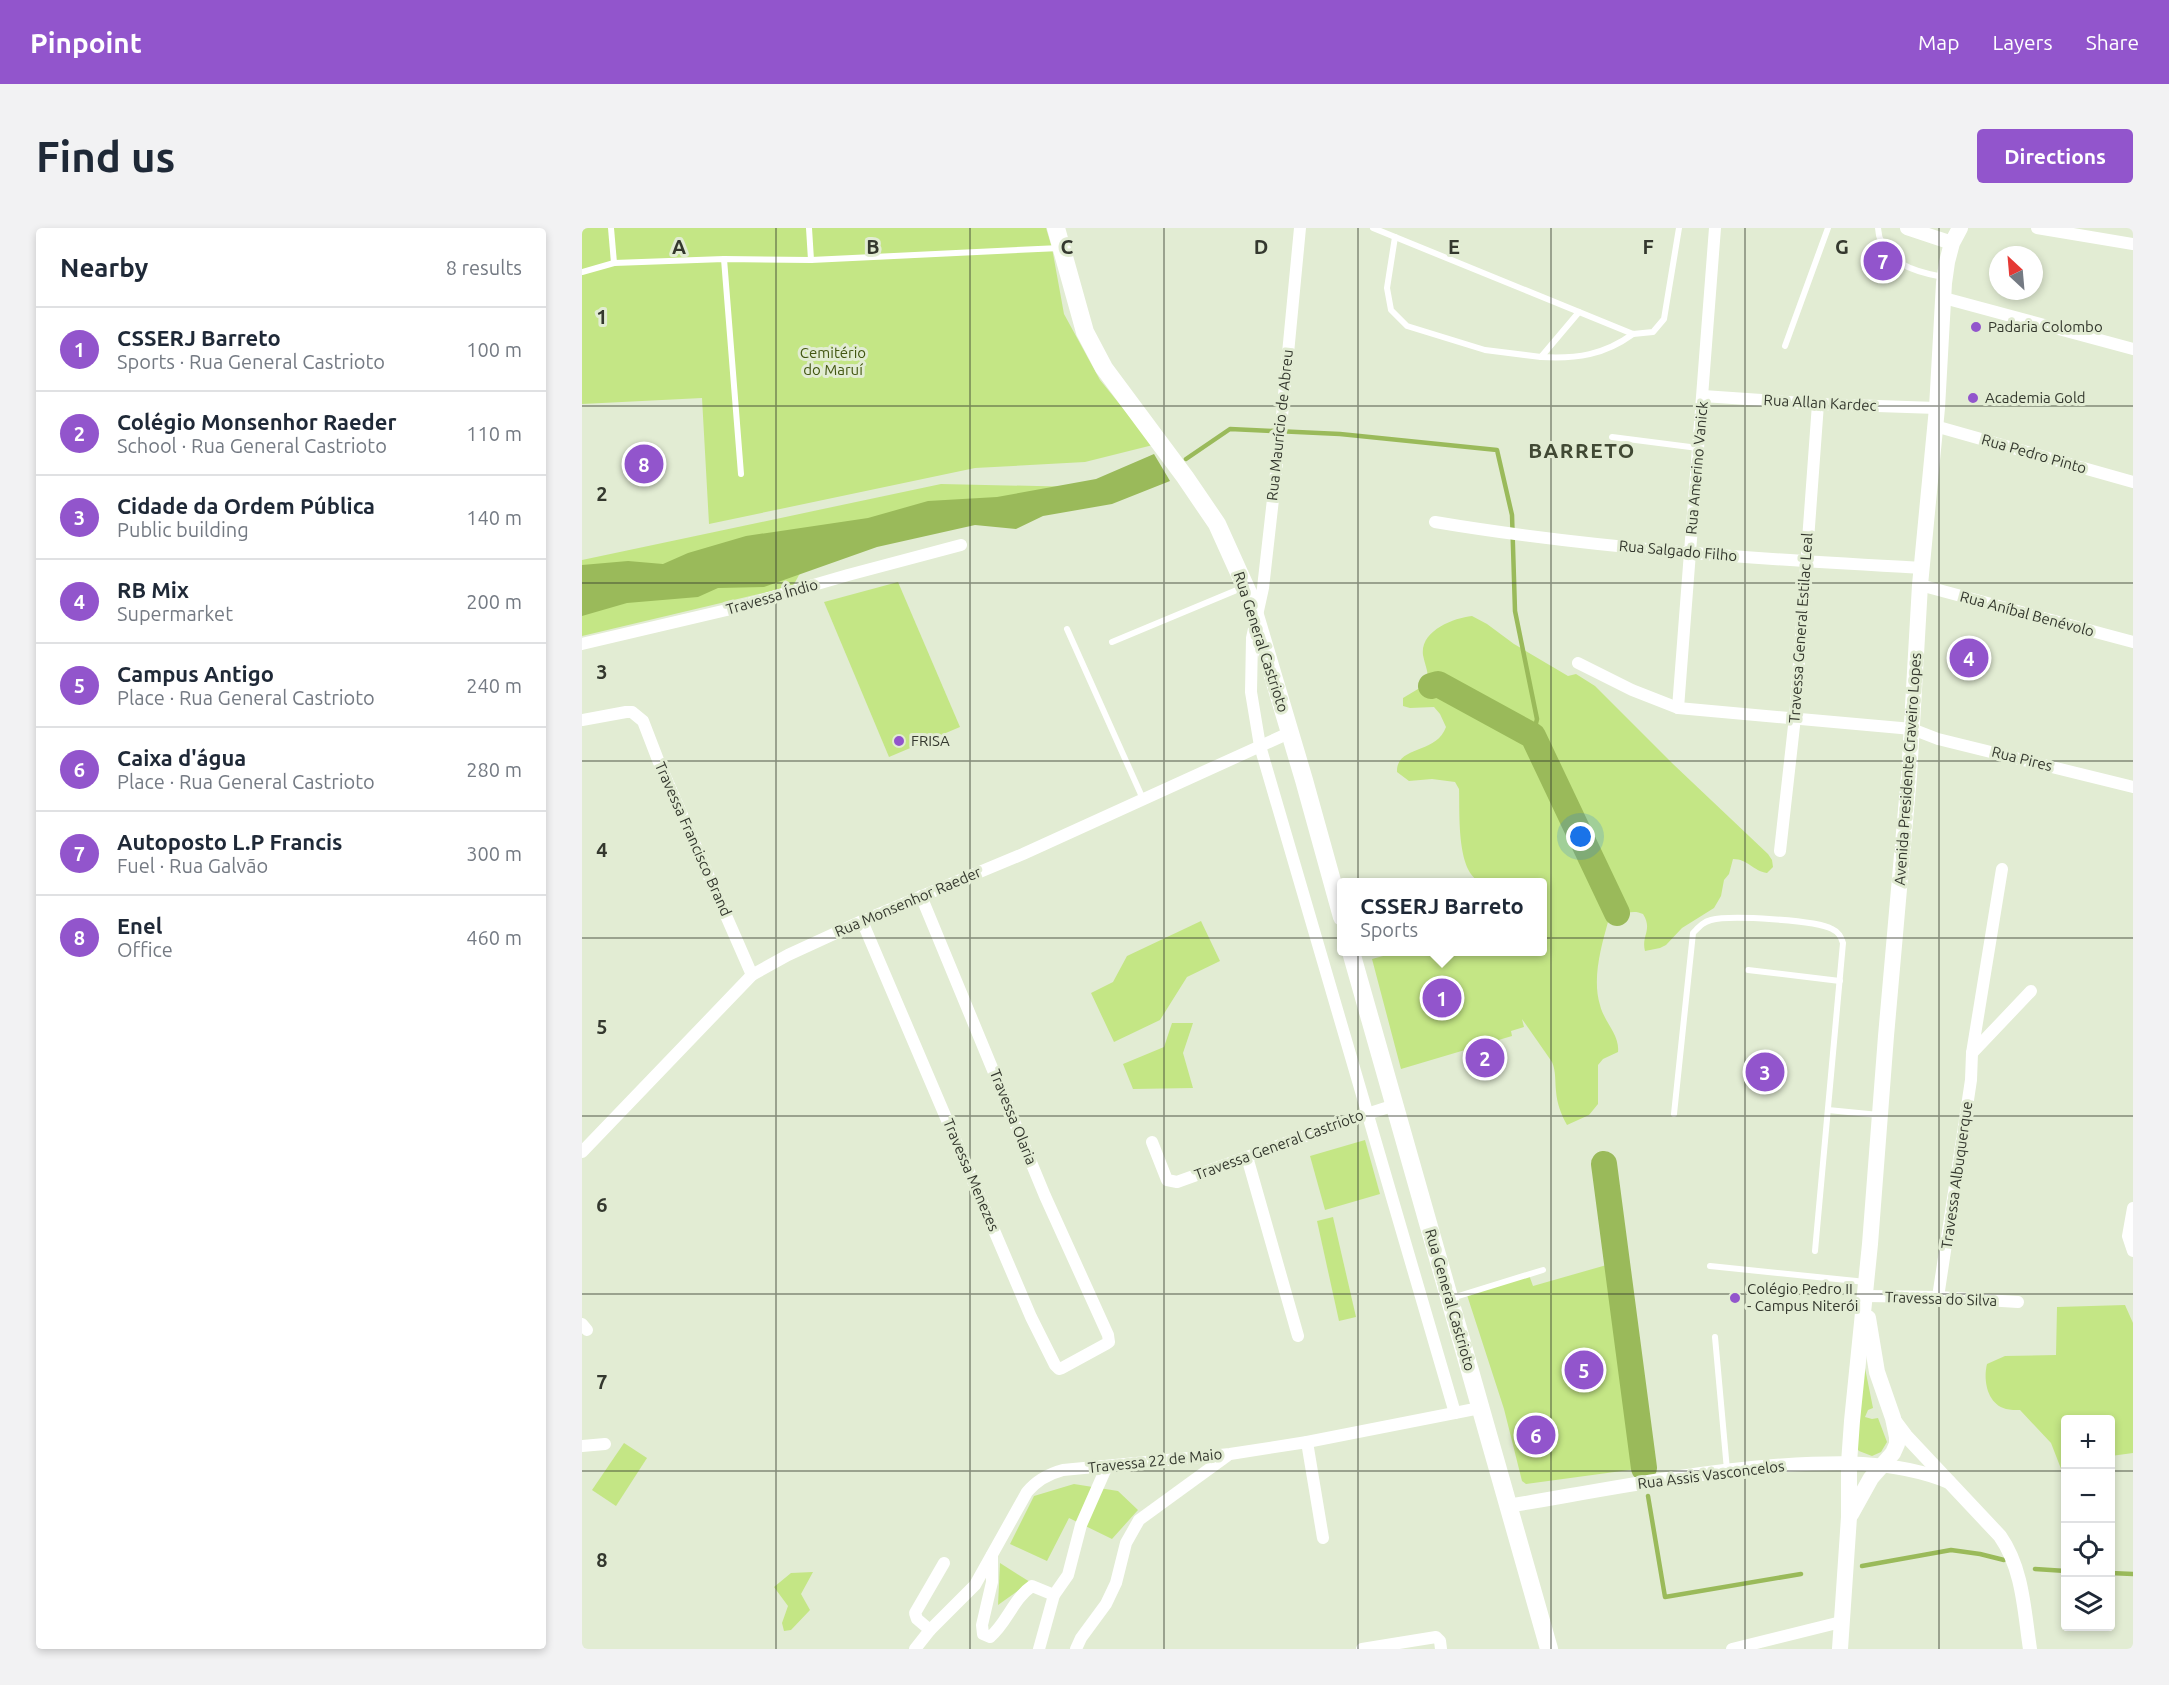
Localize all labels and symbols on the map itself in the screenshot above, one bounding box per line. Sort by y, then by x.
text: A [672,235,686,258]
text: B [866,235,880,258]
text: C [1061,235,1074,258]
text: D [1254,235,1268,258]
text: E [1448,235,1460,258]
text: F [1642,235,1654,258]
text: G [1835,235,1849,258]
pin: 7 [1864,238,1902,284]
north arrow [1989,246,2043,300]
text: 1 [596,305,608,328]
place label: Padaria Colombo [1988,318,2103,335]
marker: Padaria Colombo [1969,320,1983,334]
park label: Cemitério do Maruí [800,344,866,378]
street label: Rua Maurício de Abreu [1263,348,1296,501]
place label: Academia Gold [1985,389,2086,406]
street label: Rua Allan Kardec [1763,391,1877,414]
marker: Academia Gold [1966,391,1980,405]
street label: Rua Amerino Vanick [1682,400,1711,535]
street label: Rua Pedro Pinto [1980,430,2089,477]
district label: BARRETO [1528,438,1636,462]
pin: 8 [624,442,664,486]
text: 2 [596,482,608,505]
street label: Travessa General Estilac Leal [1785,532,1816,724]
street label: Rua Salgado Filho [1618,537,1738,564]
street label: Rua General Castrioto [1231,569,1292,714]
street label: Travessa Índio [724,575,820,618]
street label: Rua Aníbal Benévolo [1958,587,2096,640]
pin: 4 [1950,636,1988,680]
street label: Avenida Presidente Craveiro Lopes [1891,652,1924,886]
text: 3 [596,660,608,683]
place label: FRISA [911,732,950,749]
marker: FRISA [892,734,906,748]
street label: Rua Pires [1990,743,2054,774]
street label: Travessa Francisco Brand [652,759,735,919]
your location [1566,822,1595,851]
text: 4 [596,838,608,861]
street label: Rua Monsenhor Raeder [832,863,984,940]
pin: 1 [1422,976,1462,1020]
text: 5 [596,1015,608,1038]
pin: 2 [1466,1036,1504,1080]
pin: 3 [1746,1050,1784,1094]
street label: Travessa Olaria [987,1067,1040,1167]
street label: Travessa Albuquerque [1938,1100,1975,1250]
street label: Travessa General Castrioto [1192,1106,1366,1183]
street label: Travessa Menezes [940,1116,1003,1234]
text: 6 [596,1193,608,1216]
street label: Rua General Castrioto [1422,1227,1479,1373]
place label: Colégio Pedro II - Campus Niterói [1747,1280,1859,1314]
street label: Travessa do Silva [1885,1288,1997,1309]
marker: Colégio Pedro II - Campus Niterói [1728,1291,1742,1305]
pin: 5 [1564,1348,1604,1392]
text: 7 [596,1370,608,1393]
pin: 6 [1516,1412,1556,1458]
street label: Travessa 22 de Maio [1087,1445,1223,1476]
street label: Rua Assis Vasconcelos [1637,1457,1785,1492]
text: 8 [596,1548,608,1571]

